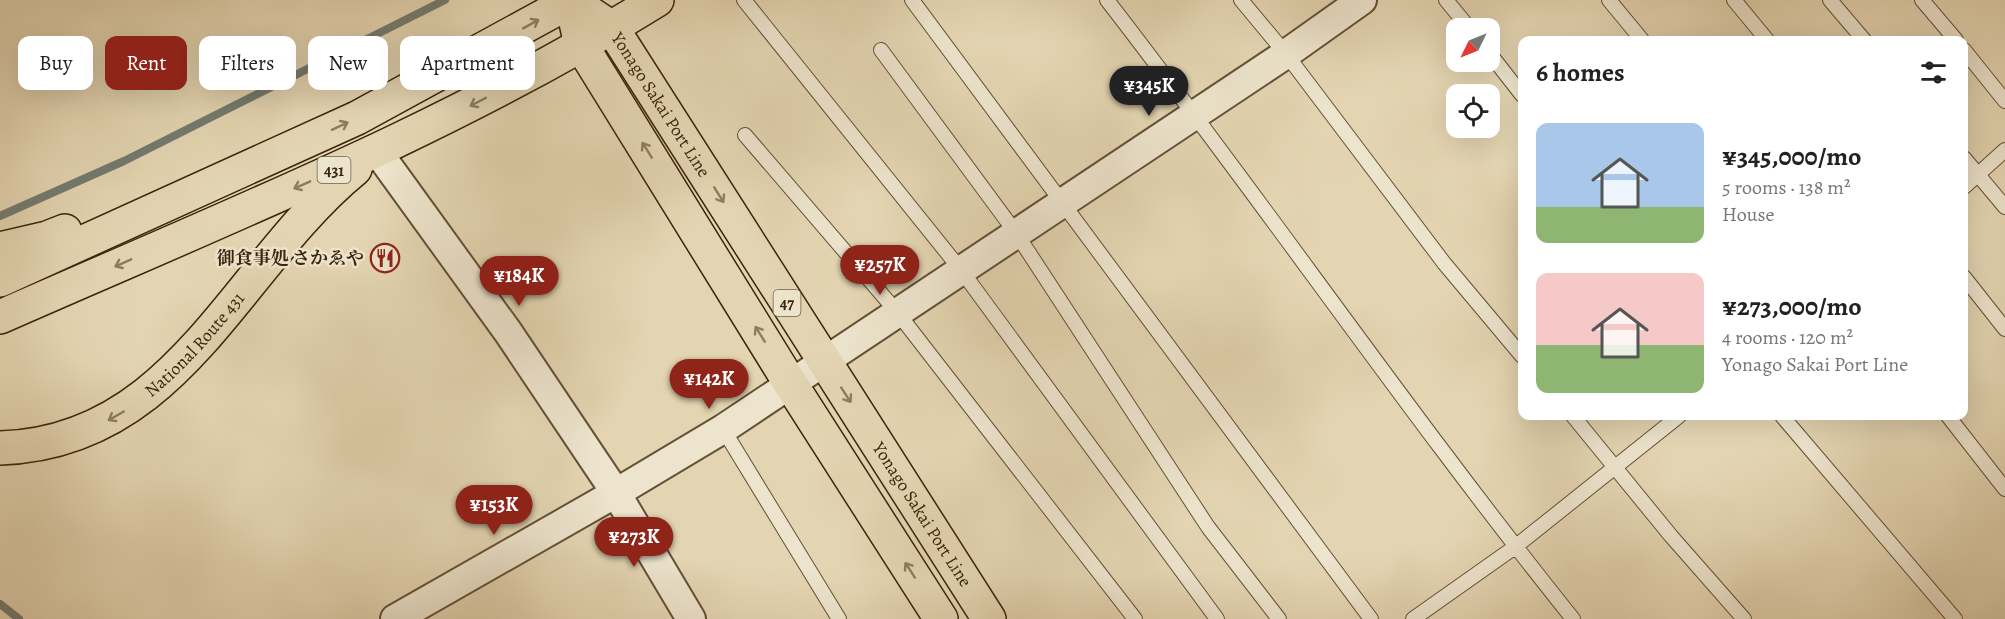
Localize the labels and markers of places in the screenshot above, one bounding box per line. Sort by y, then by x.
pin: ¥345K [1107,66,1191,117]
restaurant icon: 御食事処 さかゑや [369,242,401,274]
pin: ¥257K [838,245,922,296]
place label: 御食事処 さかゑや [217,246,364,270]
pin: ¥184K [477,256,561,307]
pin: ¥142K [667,359,751,410]
pin: ¥153K [452,485,536,536]
pin: ¥273K [592,517,676,568]

